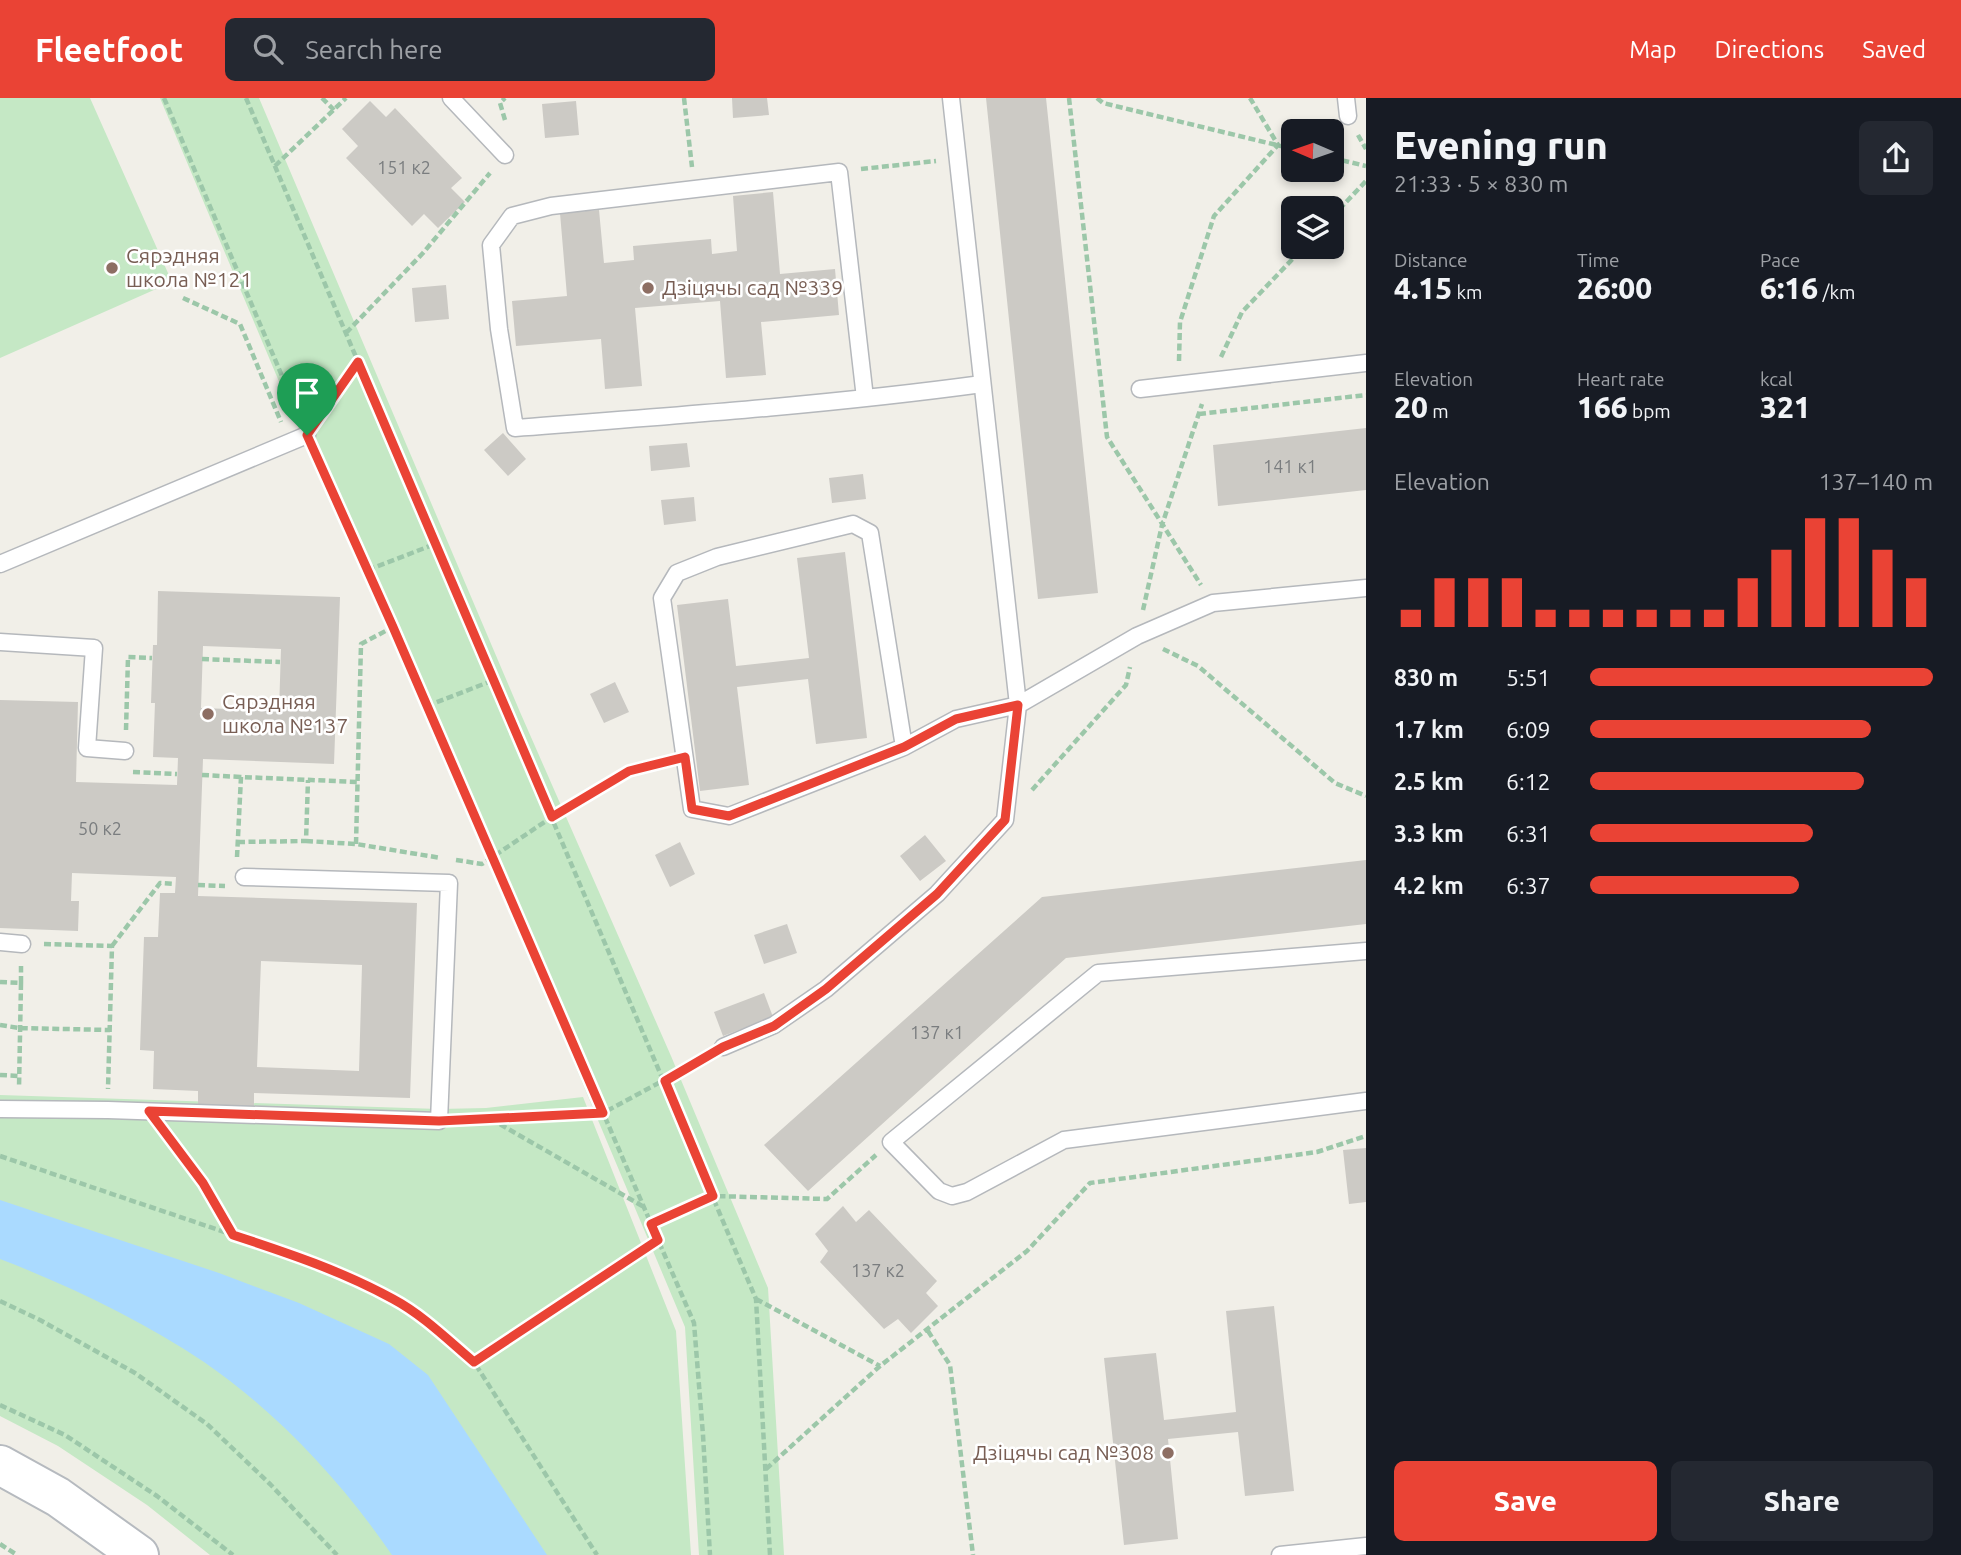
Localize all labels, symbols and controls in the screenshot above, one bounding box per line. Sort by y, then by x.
search box [225,18,715,81]
icon: search [249,30,287,68]
text: Fleetfoot [35,31,183,68]
text: Search here [305,35,443,64]
text: Map [1629,36,1676,63]
text: Directions [1714,36,1824,63]
text: Saved [1862,36,1926,63]
north arrow [1281,119,1344,182]
map controls [1281,119,1344,259]
button: share [1859,121,1933,195]
text: Evening run [1394,124,1608,166]
house number: 151 к2 [377,157,431,177]
text: 21:33 · 5 × 830 m [1394,171,1568,196]
button: layers [1281,196,1344,259]
place label: Сярэдняя школа №121 [126,243,252,291]
text: Distance [1394,249,1468,271]
text: Time [1577,249,1619,271]
text: Pace [1760,249,1800,271]
marker: Сярэдняя школа №121 [104,260,120,276]
text: 4.15 [1394,271,1452,305]
text: 26:00 [1577,271,1652,305]
text: 6:16 [1760,271,1818,305]
place label: Дзіцячы сад №339 [662,275,843,299]
marker: Дзіцячы сад №339 [640,280,656,296]
text: km [1452,281,1482,303]
text: /km [1818,281,1856,303]
pin [277,363,337,435]
text: Elevation [1394,368,1473,390]
text: Heart rate [1577,368,1664,390]
text: kcal [1760,368,1793,390]
icon: arrive [288,374,326,412]
text: 20 [1394,390,1428,424]
text: 166 [1577,390,1628,424]
text: 321 [1760,390,1811,424]
text: m [1428,400,1449,422]
text: bpm [1628,400,1671,422]
house number: 141 к1 [1263,456,1317,476]
text: Elevation [1394,469,1490,494]
text: 137–140 m [1819,469,1933,494]
text: 830 m [1394,665,1458,690]
text: 5:51 [1506,665,1551,690]
place label: Сярэдняя школа №137 [222,689,348,737]
marker: Сярэдняя школа №137 [200,706,216,722]
text: 1.7 km [1394,717,1464,742]
text: 6:09 [1506,717,1551,742]
text: 2.5 km [1394,769,1464,794]
text: 6:12 [1506,769,1551,794]
house number: 50 к2 [78,818,122,838]
text: 3.3 km [1394,821,1464,846]
text: 6:31 [1506,821,1551,846]
text: 4.2 km [1394,873,1464,898]
text: 6:37 [1506,873,1551,898]
house number: 137 к1 [910,1022,964,1042]
house number: 137 к2 [851,1260,905,1280]
place label: Дзіцячы сад №308 [973,1440,1154,1464]
marker: Дзіцячы сад №308 [1160,1445,1176,1461]
button: Save [1394,1461,1657,1541]
button: Share [1671,1461,1933,1541]

